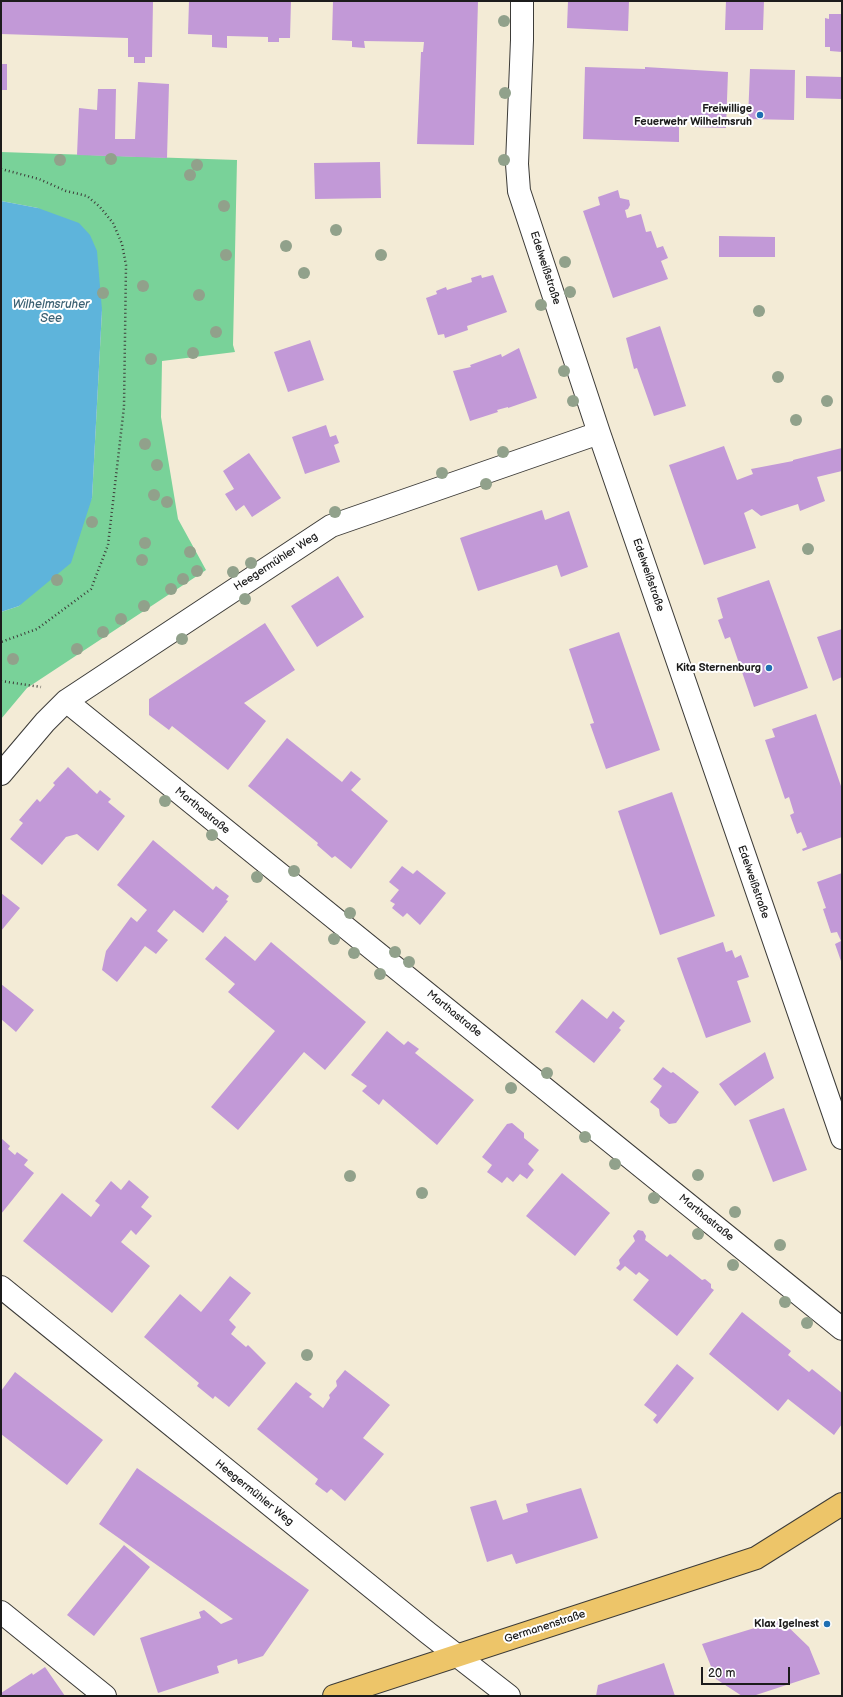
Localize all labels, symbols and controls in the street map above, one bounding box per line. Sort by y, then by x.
place label: Freiwillige Feuerwehr Wilhelmsruh [634,102,752,128]
marker: Freiwillige Feuerwehr Wilhelmsruh [755,110,765,120]
street label: Edelweißstraße [527,230,563,306]
water label: Wilhelmsruher See [13,298,89,326]
street label: Heegermühler Weg [232,530,320,594]
street label: Edelweißstraße [629,537,667,613]
place label: Kita Sternenburg [676,661,761,675]
marker: Kita Sternenburg [764,663,774,673]
street label: Marthastraße [172,785,232,837]
street label: Edelweißstraße [734,844,772,920]
street label: Marthastraße [424,988,484,1040]
street label: Marthastraße [676,1192,736,1244]
street label: Heegermühler Weg [212,1457,296,1529]
street label: Germanenstraße [503,1608,587,1646]
place label: Klax Igelnest [754,1617,819,1631]
marker: Klax Igelnest [822,1619,832,1629]
scale bar [703,1659,792,1685]
text: 20 m [708,1666,735,1681]

